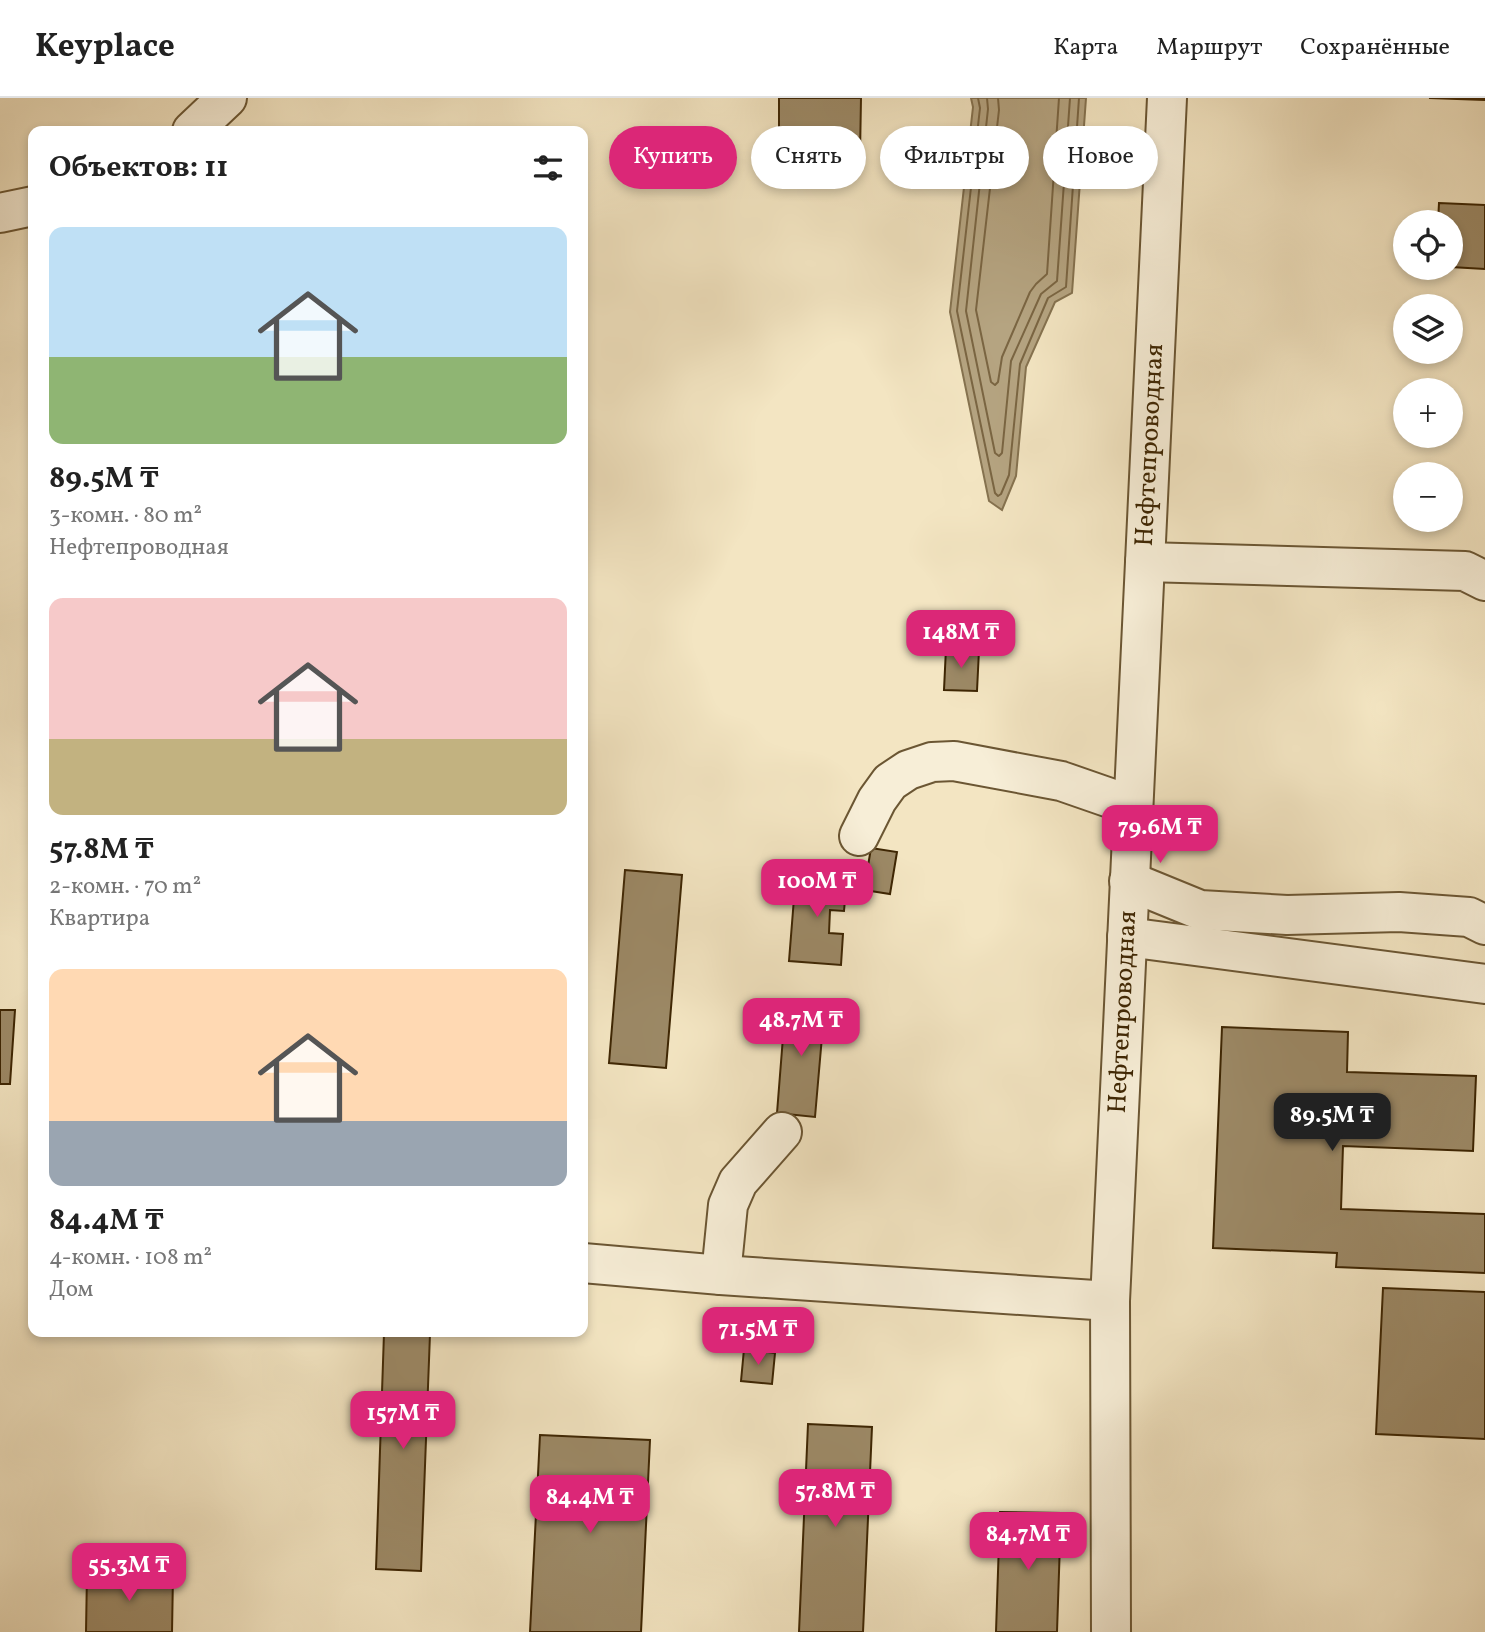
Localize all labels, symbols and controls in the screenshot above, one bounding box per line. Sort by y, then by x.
text: Keyplace [35,25,175,71]
text: Карта [1053,31,1118,65]
text: Маршрут [1156,31,1262,65]
text: Сохранённые [1300,31,1450,65]
chip: Купить [609,126,737,189]
chip: Снять [751,126,866,189]
chip: Фильтры [880,126,1029,189]
chip: Новое [1043,126,1158,189]
text: Объектов: 11 [49,147,228,189]
icon: filters [529,149,567,187]
map controls [1393,210,1463,532]
button: locate [1393,210,1463,280]
icon: home [245,273,371,399]
button: layers [1393,294,1463,364]
street label: Нефтепроводная [1127,343,1173,547]
button: + [1393,378,1463,448]
text: 89.5M ₸ [49,458,159,500]
button: − [1393,462,1463,532]
text: 3-комн. · 80 m² [49,500,202,532]
text: Нефтепроводная [49,532,229,564]
pin: 148M ₸ [904,610,1018,670]
text: 148M ₸ [922,617,1000,649]
icon: home [245,644,371,770]
pin: 79.6M ₸ [1095,806,1225,865]
text: 79.6M ₸ [1118,812,1202,844]
text: 57.8M ₸ [49,829,154,871]
pin: 100M ₸ [760,860,874,919]
text: 100M ₸ [777,866,857,898]
text: 2-комн. · 70 m² [49,871,201,903]
text: Квартира [49,903,150,935]
street label: Нефтепроводная [1100,910,1146,1114]
pin: 48.7M ₸ [736,998,866,1058]
text: 48.7M ₸ [759,1005,843,1037]
icon: home [245,1015,371,1141]
pin: 89.5M ₸ [1267,1094,1397,1153]
text: 89.5M ₸ [1290,1100,1374,1132]
text: 84.4M ₸ [49,1200,164,1242]
text: 4-комн. · 108 m² [49,1242,212,1274]
text: Дом [49,1274,93,1306]
pin: 71.5M ₸ [693,1308,823,1367]
text: 71.5M ₸ [718,1314,798,1346]
pin: 157M ₸ [346,1392,460,1451]
text: 157M ₸ [366,1398,440,1430]
pin: 57.8M ₸ [770,1470,900,1529]
pin: 84.4M ₸ [525,1476,655,1535]
text: 57.8M ₸ [795,1476,875,1508]
text: 84.4M ₸ [546,1482,634,1514]
pin: 84.7M ₸ [963,1512,1093,1572]
text: 84.7M ₸ [986,1519,1070,1551]
pin: 55.3M ₸ [64,1544,194,1603]
text: 55.3M ₸ [88,1550,170,1582]

